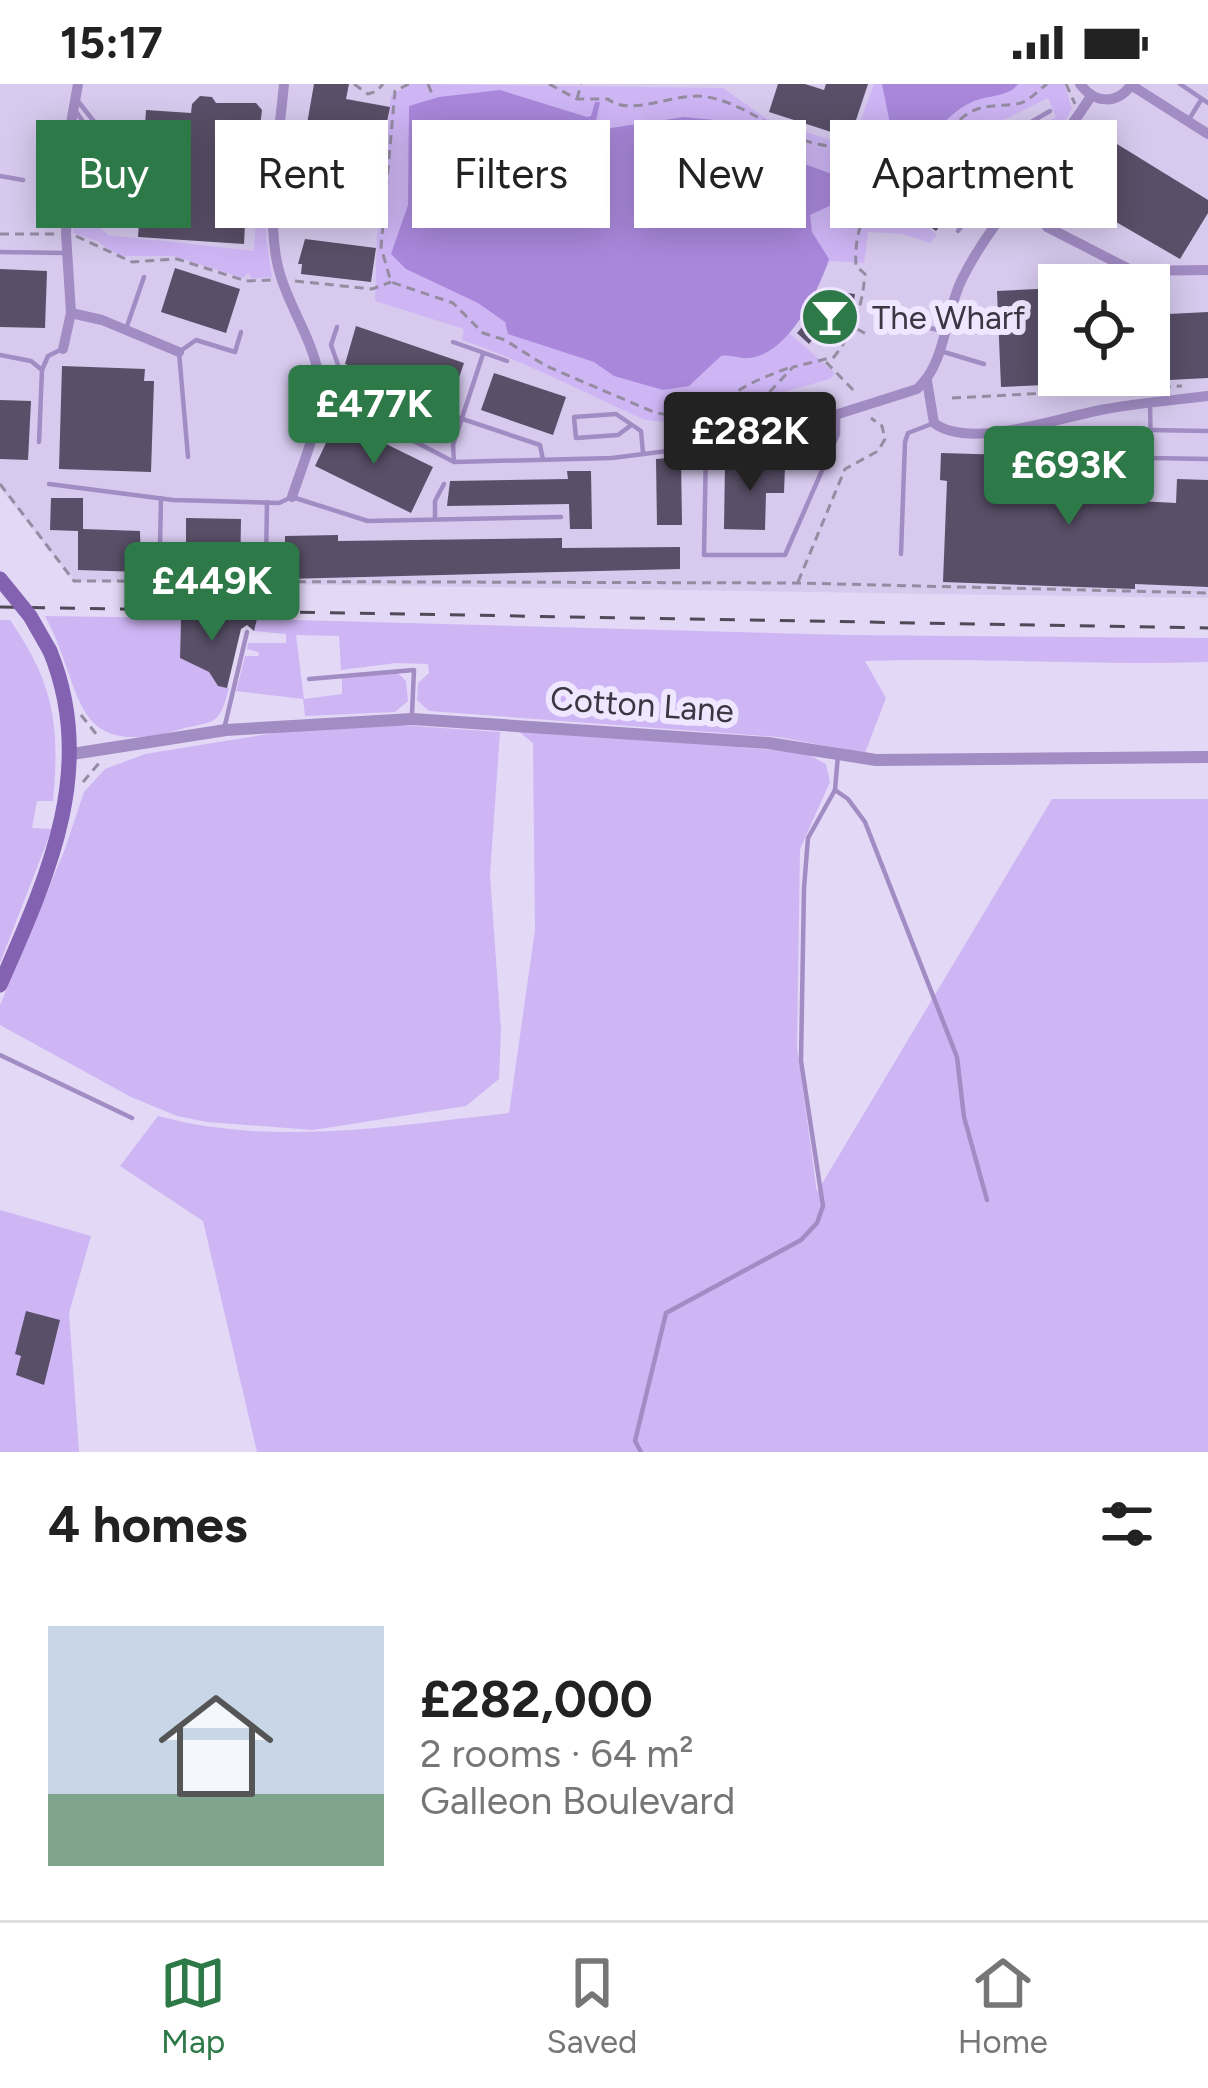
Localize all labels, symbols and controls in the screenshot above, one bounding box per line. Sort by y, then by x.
text: 15:17 [60,15,163,69]
chip: Buy [36,120,191,228]
chip: Rent [215,120,388,228]
chip: Filters [412,120,610,228]
chip: New [634,120,806,228]
chip: Apartment [830,120,1117,228]
map controls [1038,264,1170,396]
button: locate [1038,264,1170,396]
bar icon: The Wharf [799,286,861,348]
place label: The Wharf [872,298,1026,337]
pin: £477K [290,365,458,467]
text: £477K [315,380,433,427]
pin: £282K [666,392,834,494]
text: £282K [691,407,809,454]
pin: £693K [985,426,1153,528]
text: £693K [1011,441,1127,488]
pin: £449K [128,542,296,644]
text: £449K [151,557,273,604]
street label: Cotton Lane [549,679,735,730]
icon: filters [1094,1491,1160,1557]
text: 4 homes [48,1494,248,1555]
text: £282,000 [420,1669,653,1730]
icon: home [144,1674,288,1818]
text: 2 rooms · 64 m² [420,1730,694,1777]
text: Galleon Boulevard [420,1777,735,1824]
tab: Map [160,1950,226,2061]
tab: Saved [546,1950,637,2061]
tab: Home [958,1950,1048,2061]

